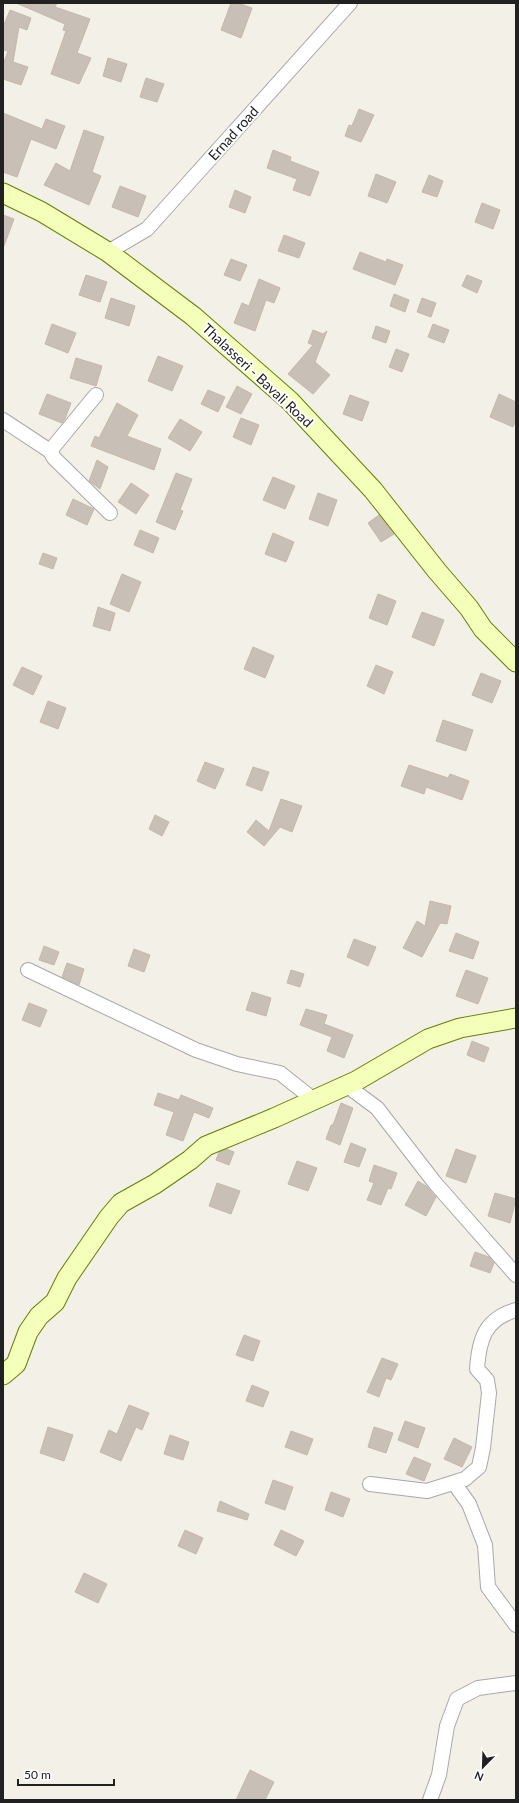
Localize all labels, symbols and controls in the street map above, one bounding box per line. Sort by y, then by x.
street label: Ernad road [204,103,262,163]
street label: Thalasseri - Bavali Road [199,319,317,431]
north arrow [463,1747,503,1787]
scale bar [18,1761,114,1787]
text: 50 m [24,1767,51,1782]
text: N [472,1769,485,1784]

